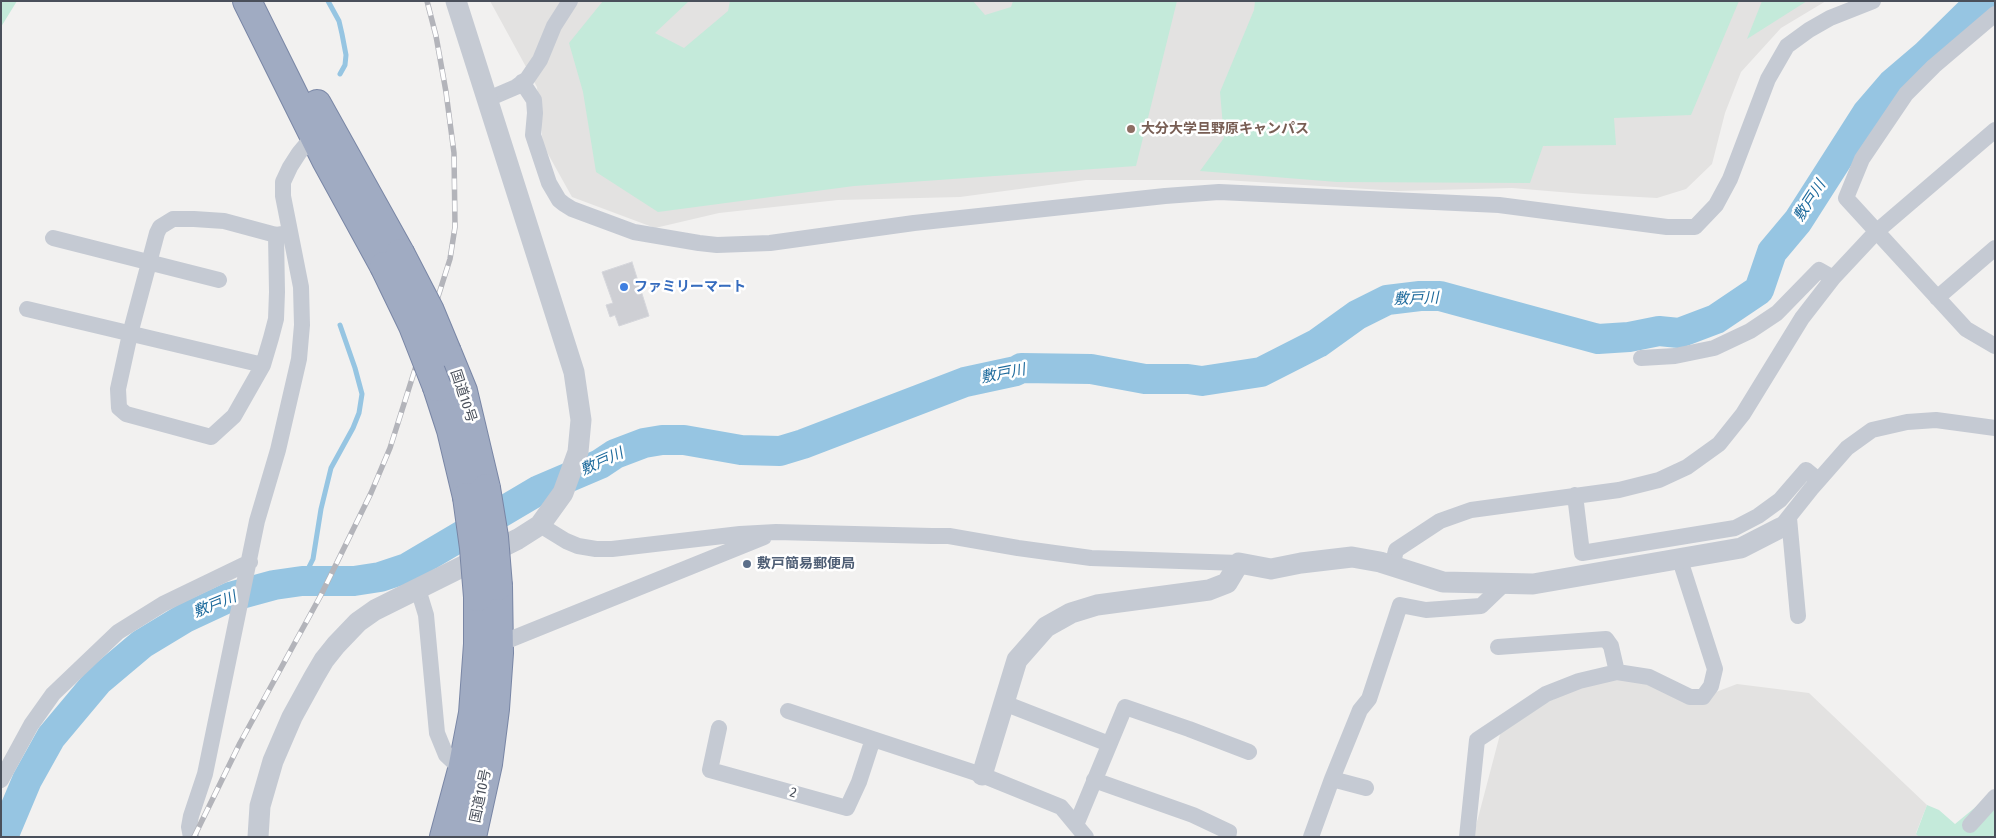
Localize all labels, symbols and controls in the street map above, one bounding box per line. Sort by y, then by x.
place label: 大分大学旦野原キャンパス [1141,121,1309,137]
marker: 大分大学旦野原キャンパス [1125,123,1137,135]
water label: 敷戸川 [1790,177,1830,225]
place label: ファミリーマート [634,279,746,295]
marker: ファミリーマート [618,281,630,293]
water label: 敷戸川 [1393,289,1439,309]
water label: 敷戸川 [979,361,1027,387]
street label: 国道10号 [447,367,479,425]
water label: 敷戸川 [578,445,626,479]
place label: 敷戸簡易郵便局 [757,556,855,572]
marker: 敷戸簡易郵便局 [741,558,753,570]
water label: 敷戸川 [191,588,239,622]
street label: 国道10号 [467,767,495,825]
street label: 2 [788,784,798,802]

